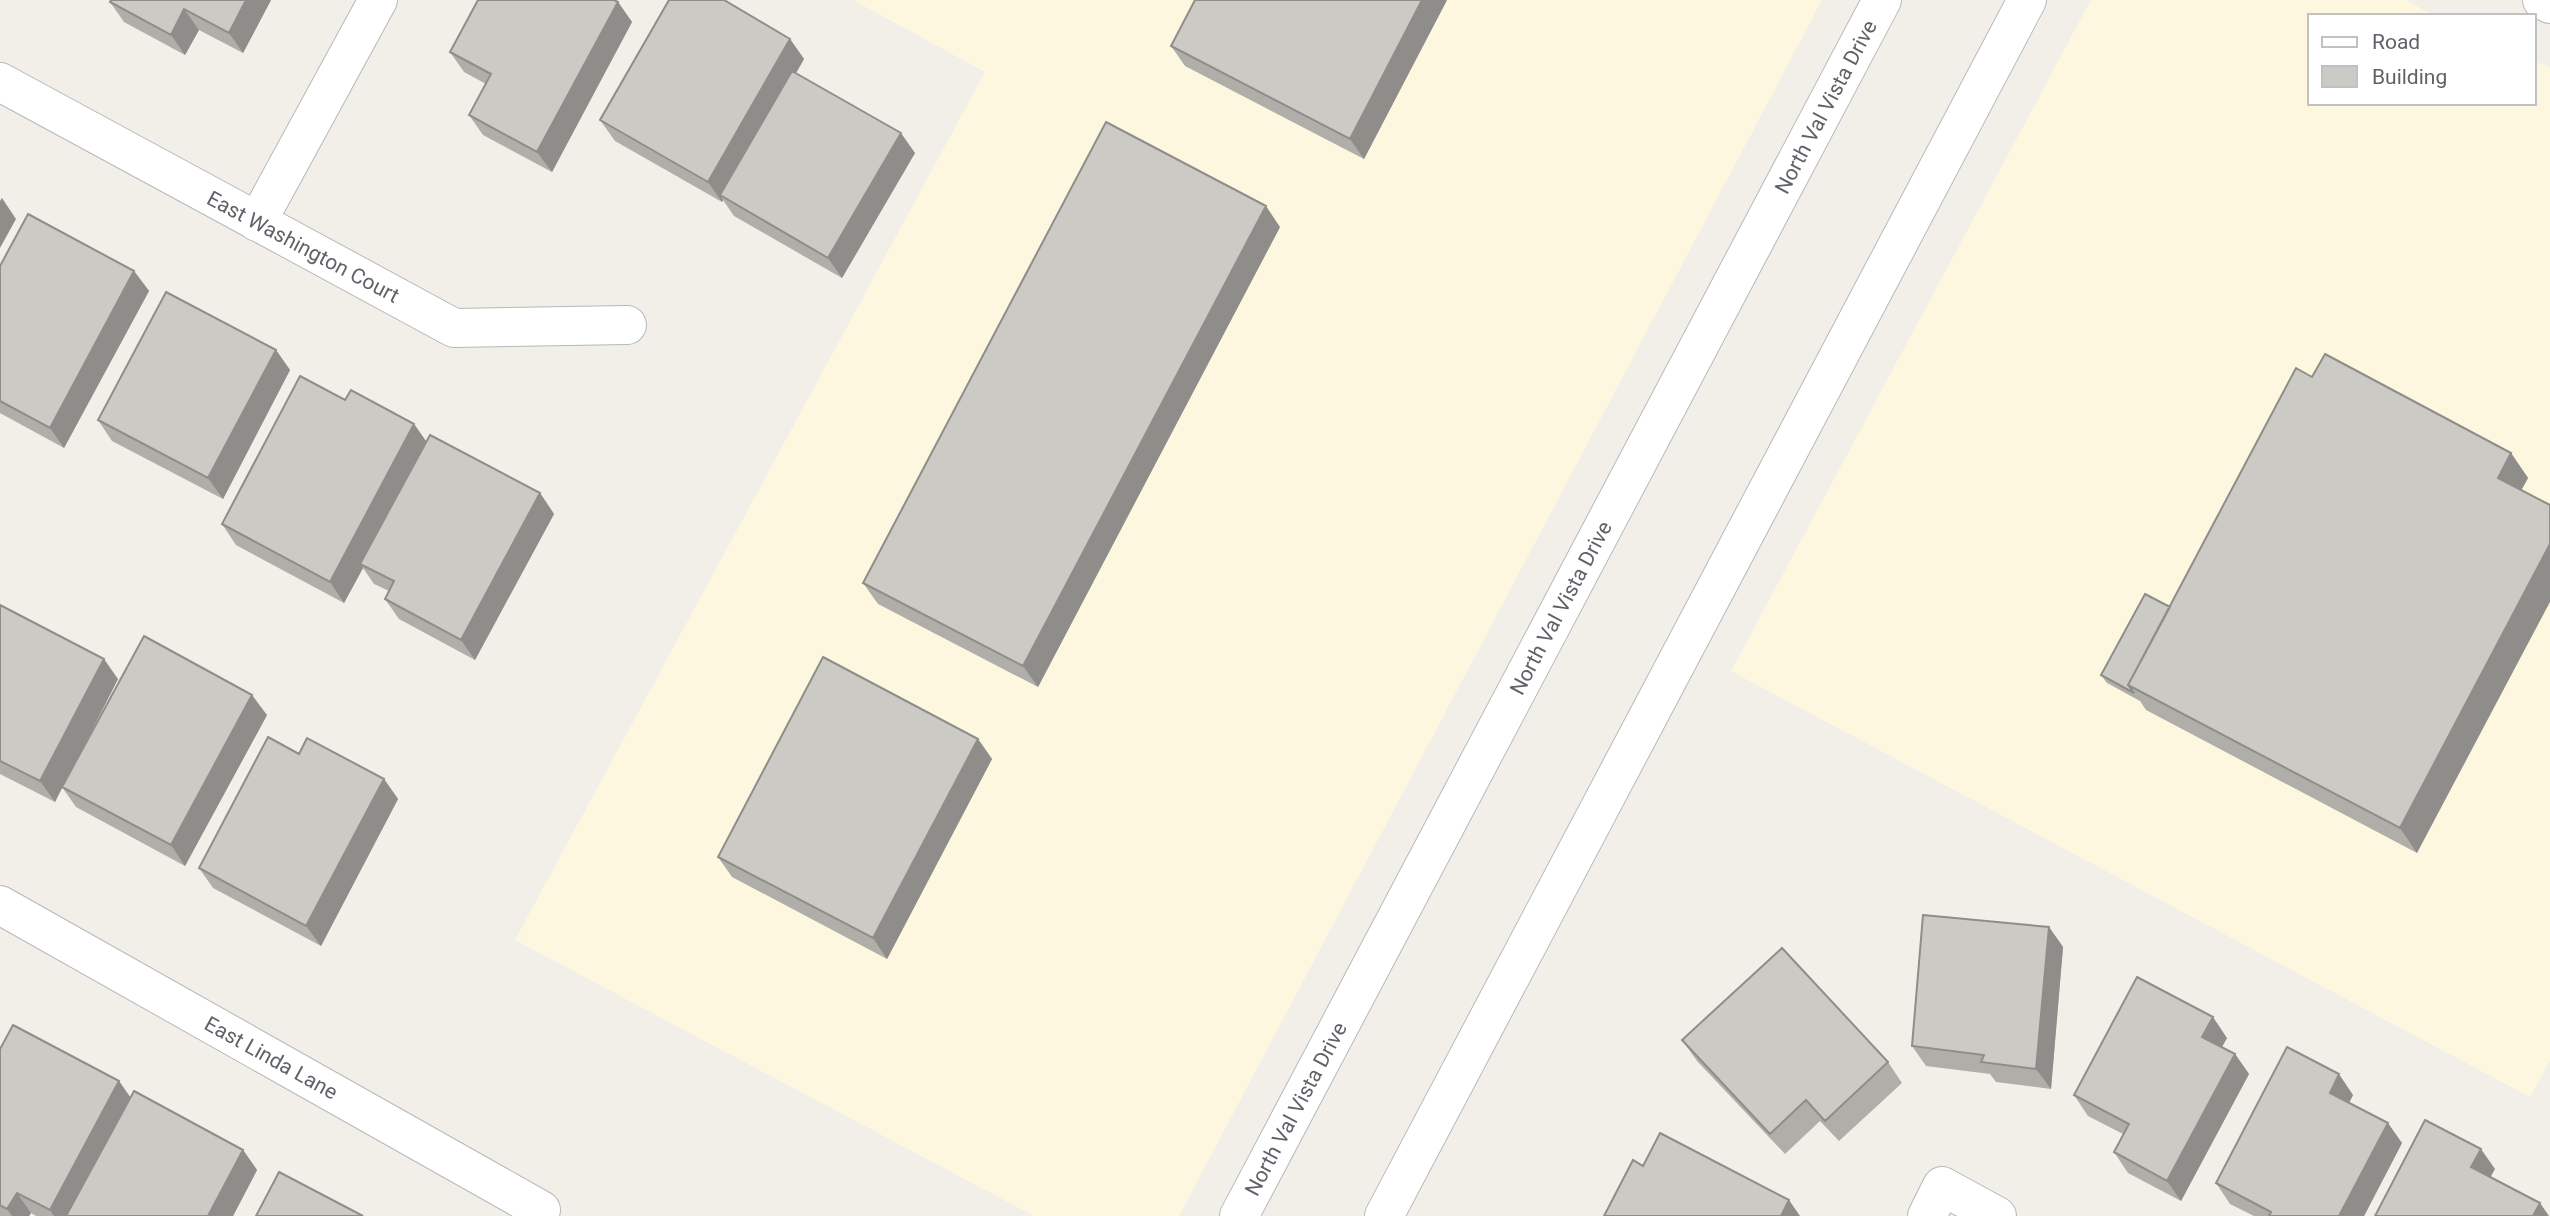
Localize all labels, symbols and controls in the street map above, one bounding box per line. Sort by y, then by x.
legend [2308,14,2536,105]
street label: North Val Vista Drive [1770,16,1882,198]
text: Road [2372,30,2420,54]
text: Building [2372,65,2447,89]
street label: East Washington Court [203,186,403,308]
street label: North Val Vista Drive [1505,517,1617,699]
street label: East Linda Lane [200,1012,342,1104]
street label: North Val Vista Drive [1240,1018,1352,1200]

